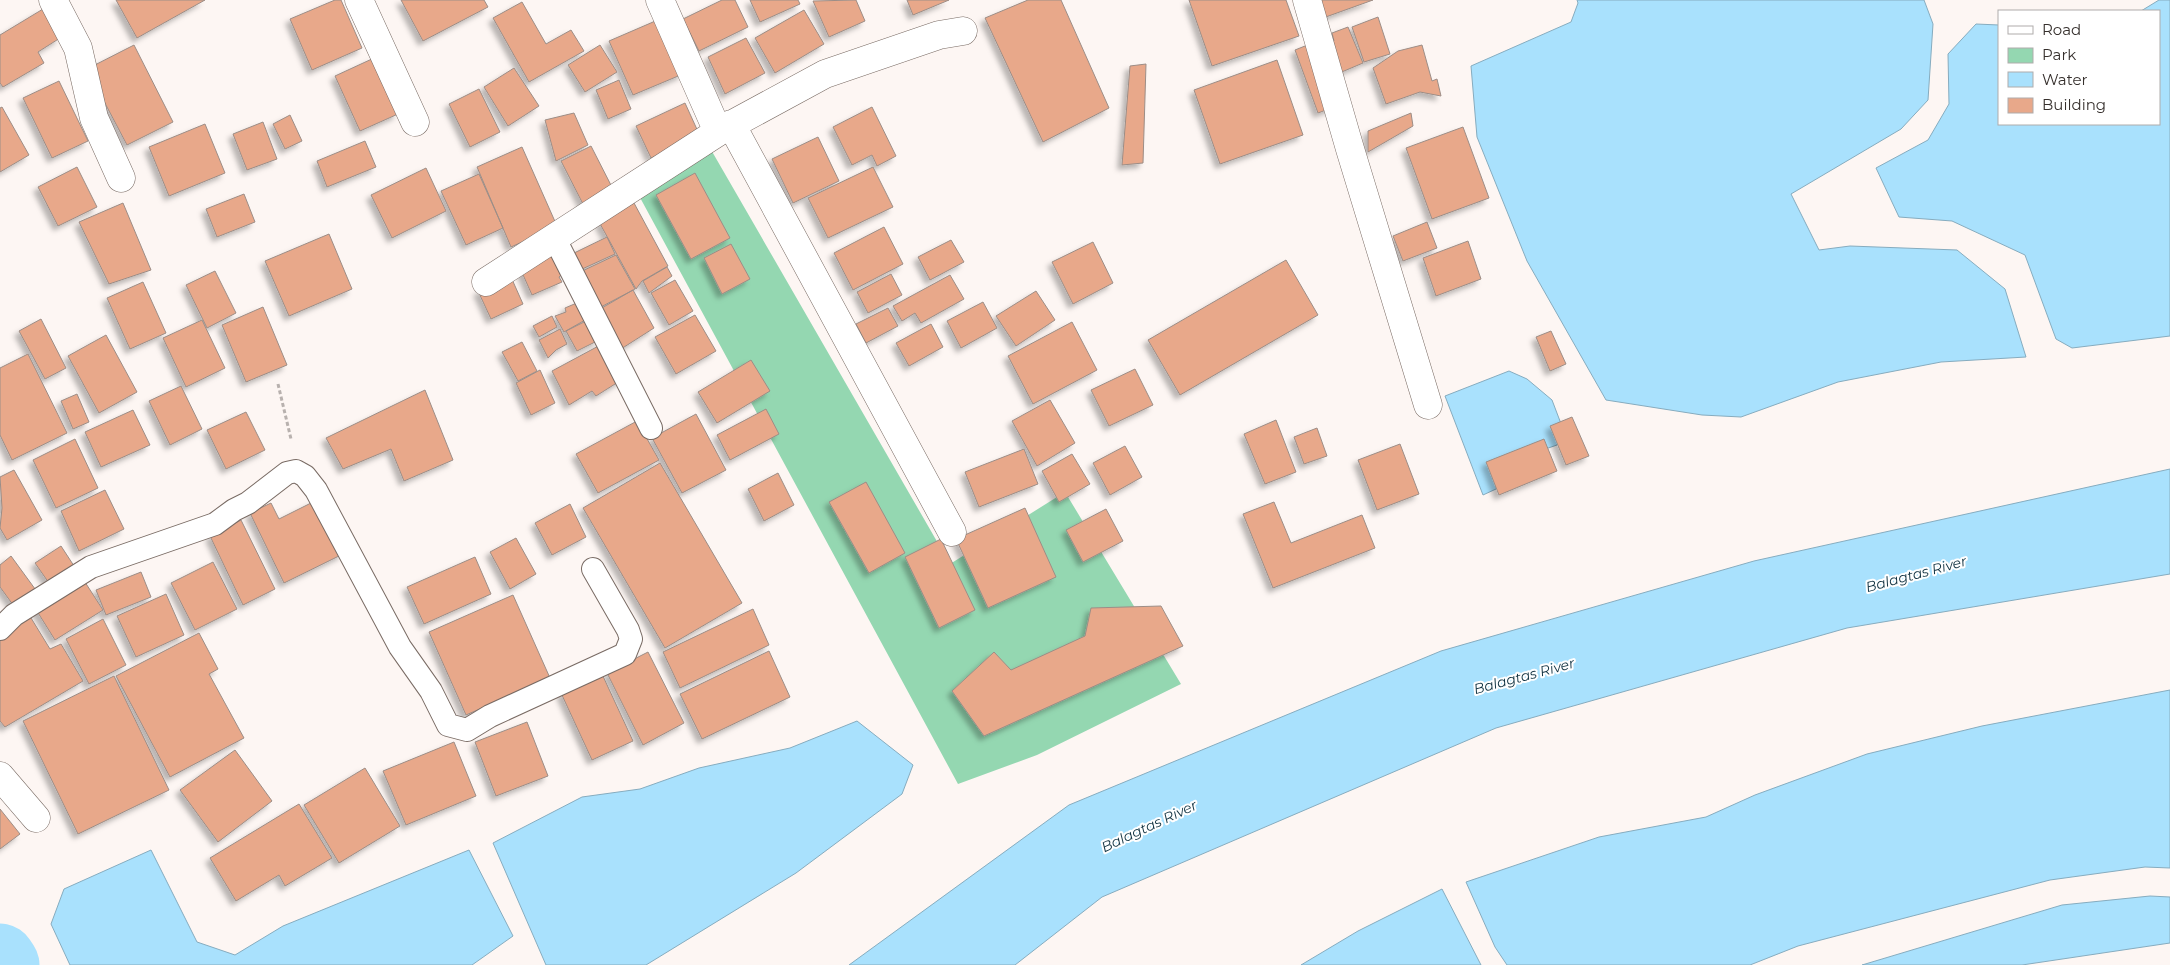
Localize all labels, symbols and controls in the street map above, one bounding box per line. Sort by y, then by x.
legend [1998,10,2160,125]
text: Road [2042,20,2081,39]
text: Park [2042,45,2076,64]
text: Water [2042,70,2088,89]
text: Building [2042,95,2106,114]
water label: Balagtas River [1864,552,1969,596]
water label: Balagtas River [1472,654,1577,698]
water label: Balagtas River [1098,796,1200,856]

